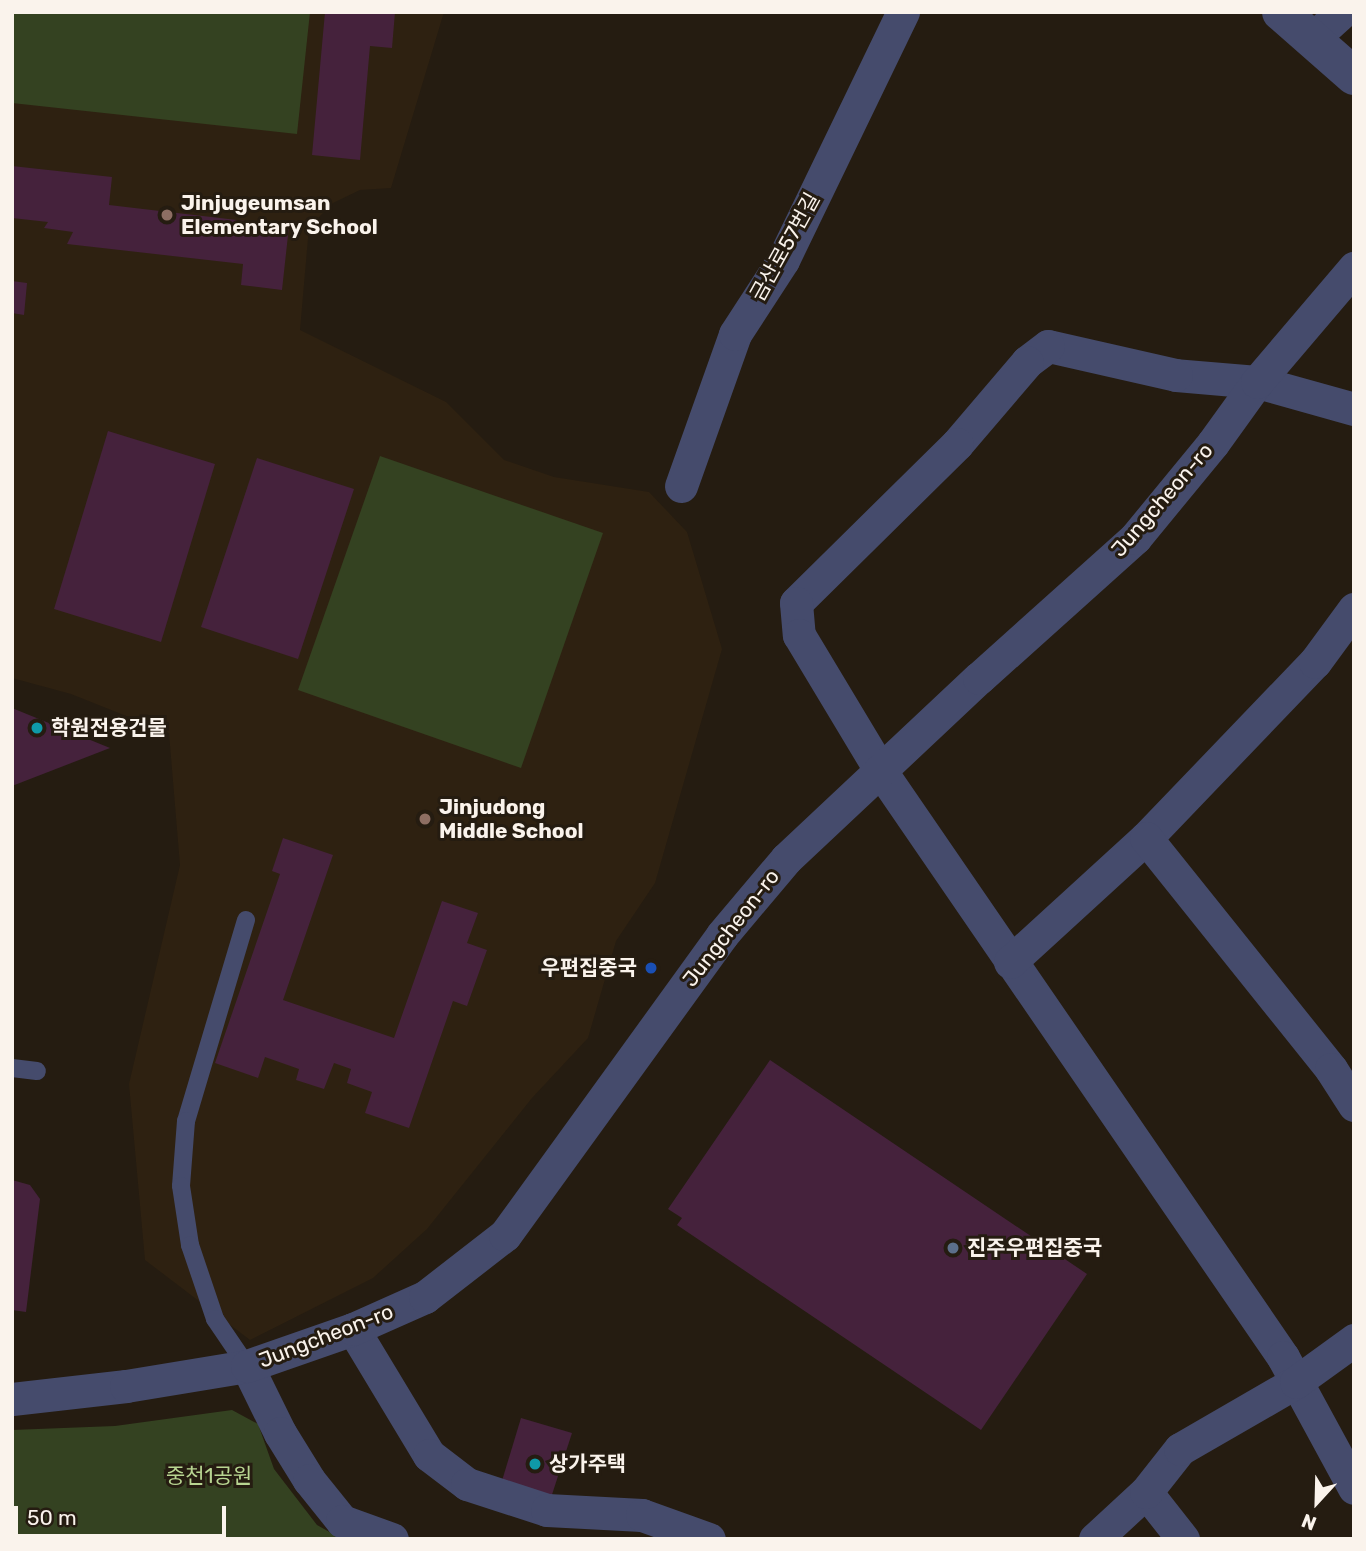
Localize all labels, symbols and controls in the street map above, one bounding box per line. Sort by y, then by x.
street label: 금산로57번길 [745,188,825,306]
place label: Jinjugeumsan Elementary School [181,190,378,240]
marker: Jinjugeumsan Elementary School [159,207,175,223]
street label: Jungcheon-ro [1106,438,1218,562]
place label: 학원전용건물 [51,715,167,741]
marker: 학원전용건물 [29,720,45,736]
place label: Jinjudong Middle School [439,794,583,844]
marker: Jinjudong Middle School [417,811,433,827]
street label: Jungcheon-ro [677,864,785,992]
place label: 우편집중국 [540,955,637,981]
marker: 우편집중국 [643,960,659,976]
place label: 진주우편집중국 [967,1235,1102,1261]
marker: 진주우편집중국 [945,1240,961,1256]
street label: Jungcheon-ro [255,1299,397,1373]
place label: 상가주택 [549,1451,626,1477]
marker: 상가주택 [527,1456,543,1472]
park label: 중천1공원 [166,1463,252,1489]
north arrow [1282,1467,1352,1537]
scale bar [18,1492,229,1536]
text: 50 m [27,1505,77,1530]
text: N [1298,1509,1320,1535]

